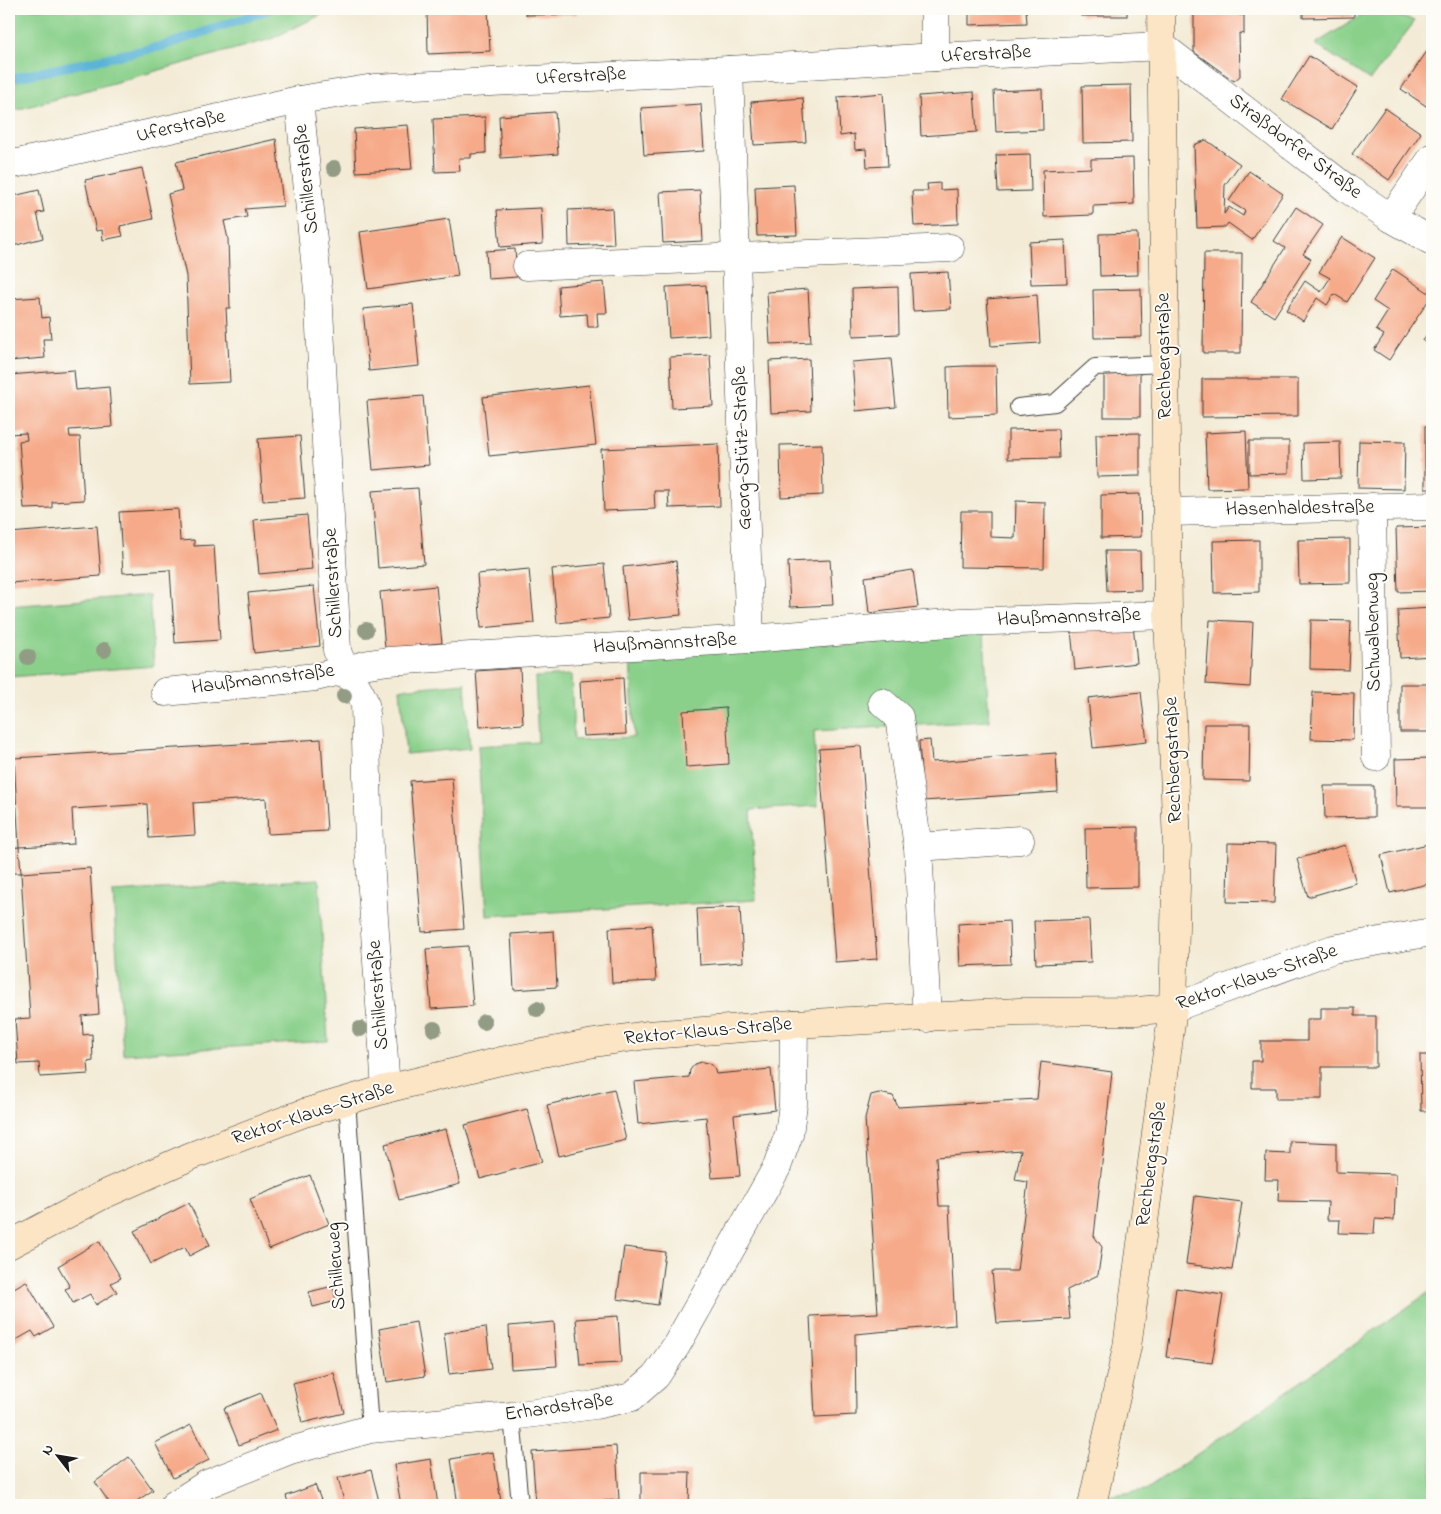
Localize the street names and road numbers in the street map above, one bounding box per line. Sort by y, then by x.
street label: Uferstraße [940,38,1032,72]
street label: Uferstraße [535,60,627,94]
street label: Straßdorfer Straße [1222,87,1368,207]
street label: Uferstraße [134,103,228,151]
street label: Schillerstraße [287,123,327,235]
street label: Rechbergstraße [1149,292,1182,419]
street label: Georg-Stütz-Straße [726,365,761,531]
street label: Hasenhaldestraße [1225,493,1375,525]
street label: Schillerstraße [317,527,351,639]
street label: Schwalbenweg [1358,572,1391,692]
street label: Haußmannstraße [997,601,1141,635]
street label: Haußmannstraße [593,626,738,662]
street label: Haußmannstraße [190,657,336,703]
street label: Rechbergstraße [1157,696,1192,824]
street label: Rektor-Klaus-Straße [1173,937,1341,1019]
street label: Schillerstraße [361,939,397,1051]
street label: Rektor-Klaus-Straße [623,1010,793,1054]
street label: Rektor-Klaus-Straße [228,1074,398,1154]
street label: Rechbergstraße [1129,1099,1176,1229]
street label: Schillerweg [319,1221,356,1311]
street label: Erhardstraße [503,1386,615,1430]

